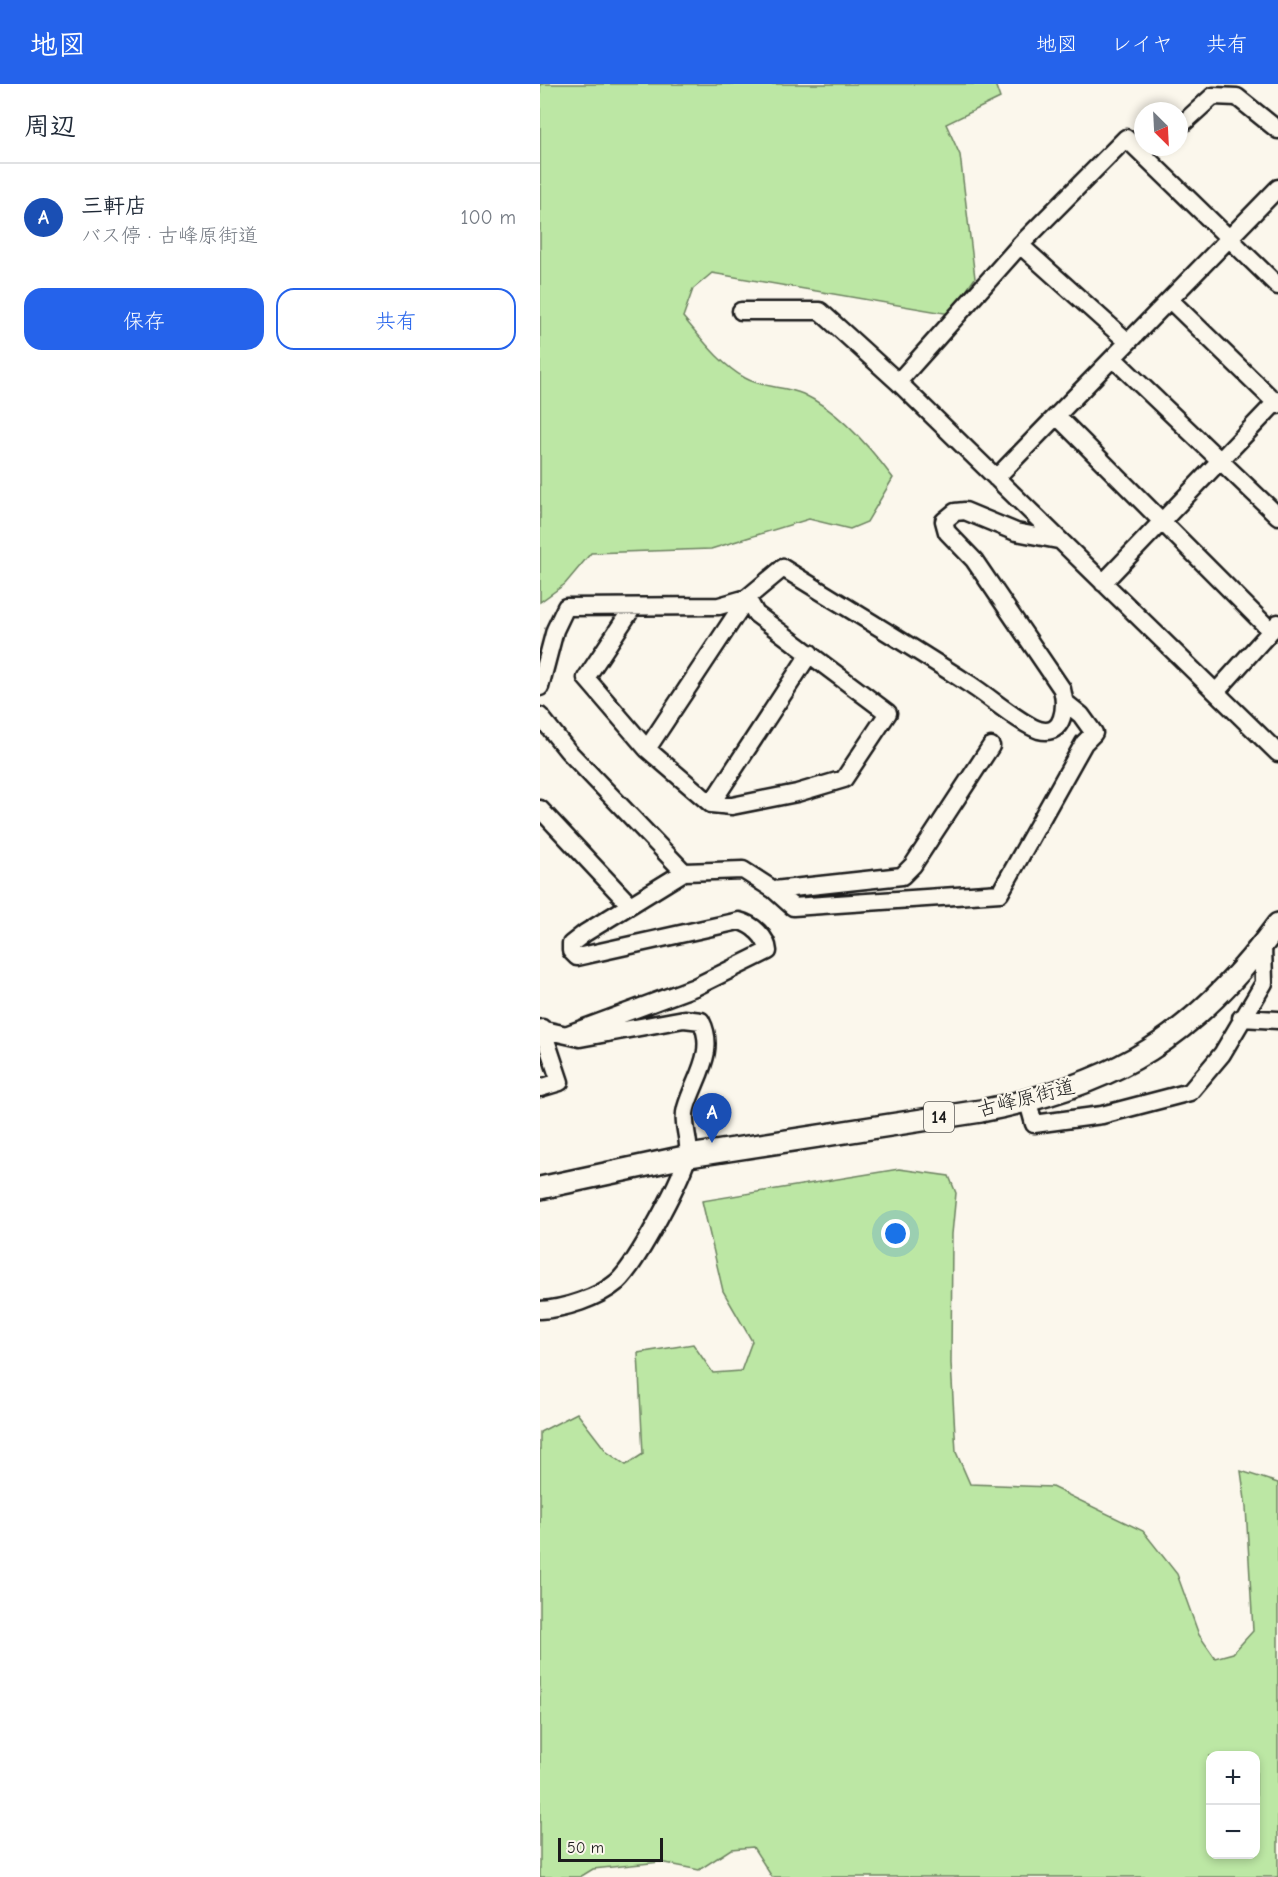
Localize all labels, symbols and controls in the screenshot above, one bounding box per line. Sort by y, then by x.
text: 地図 [30,29,86,61]
text: 地図 [1036,32,1078,56]
text: レイヤ [1111,32,1173,56]
text: 共有 [1206,32,1248,56]
north arrow [1134,102,1188,156]
text: 周辺 [24,112,76,142]
text: 三軒店 [81,193,147,219]
text: A [38,206,49,229]
text: 100 m [461,206,516,229]
text: バス停 · 古峰原街道 [81,224,258,247]
button: 保存 [24,288,264,350]
button: 共有 [276,288,516,350]
street label: 古峰原街道 [975,1075,1077,1121]
pin: A [692,1094,732,1143]
road number: 14 [924,1102,954,1132]
your location [881,1219,910,1248]
map controls [1206,1751,1260,1859]
button: + [1206,1751,1260,1805]
button: − [1206,1805,1260,1859]
scale bar [558,1835,663,1862]
text: 50 m [567,1839,604,1857]

